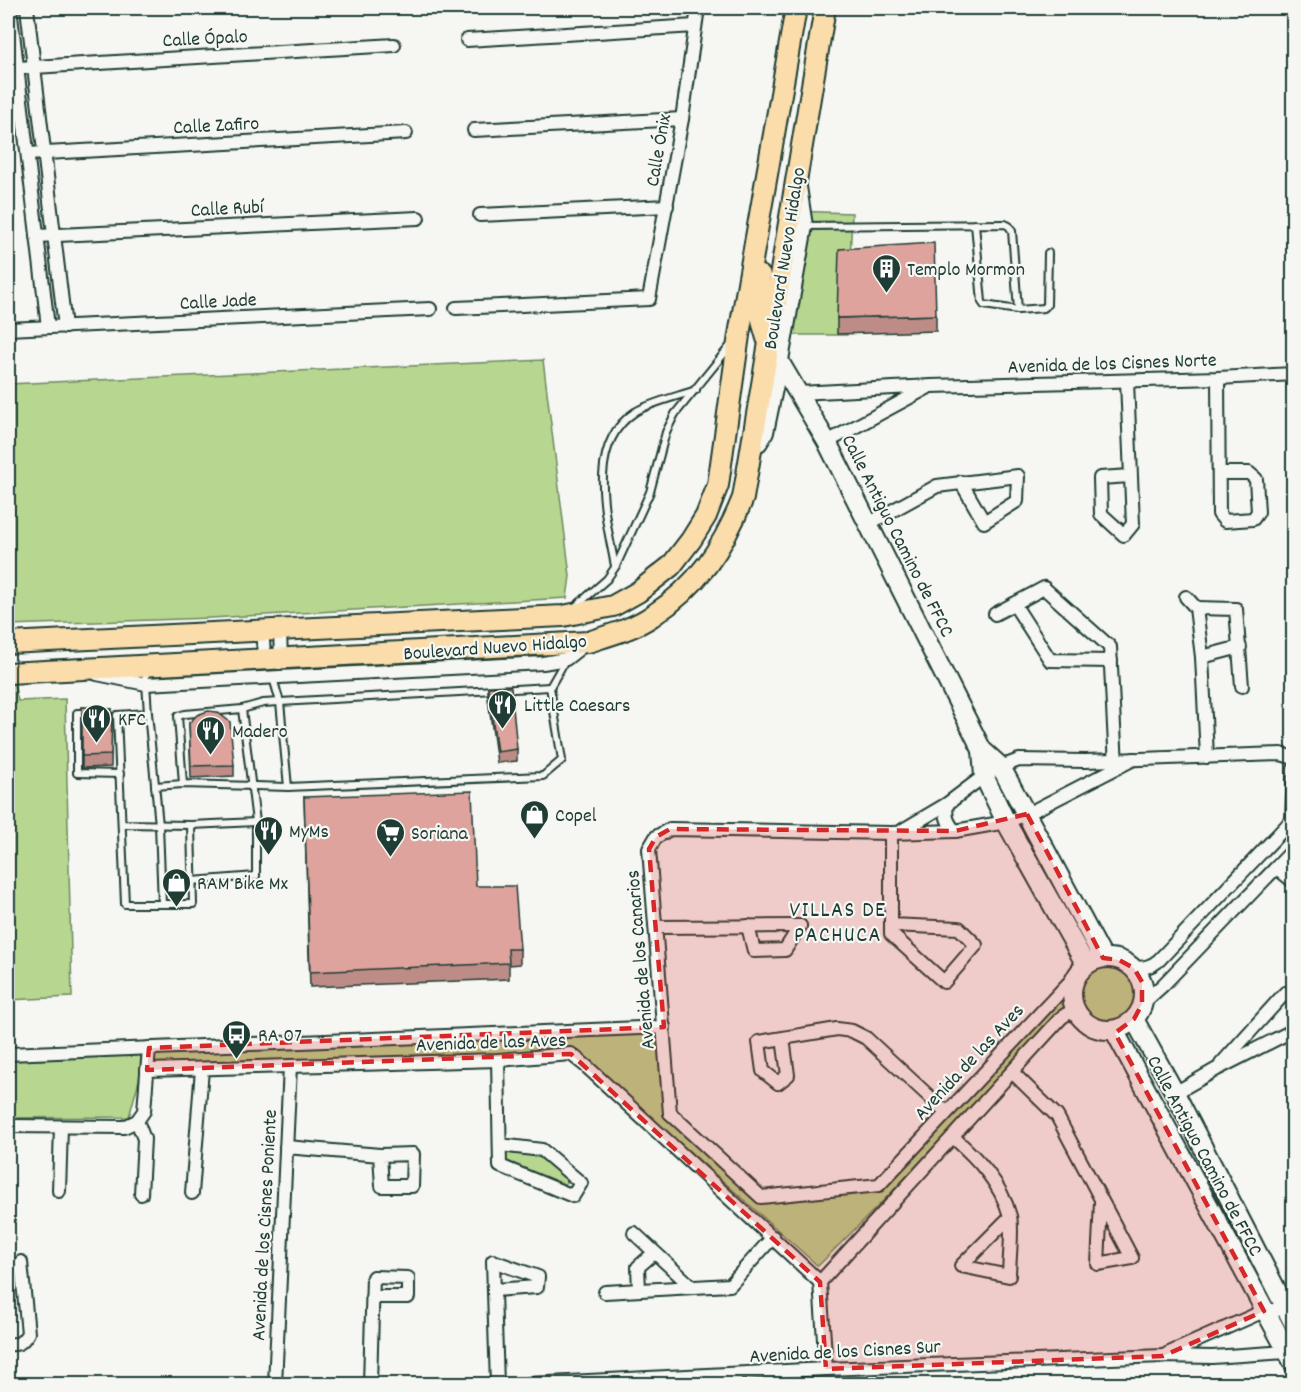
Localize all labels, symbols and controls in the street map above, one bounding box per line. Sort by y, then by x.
street label: Calle Ópalo [162,24,249,56]
street label: Calle Zafiro [173,111,260,143]
street label: Calle Ónix [640,111,680,189]
street label: Boulevard Nuevo Hidalgo [758,165,814,351]
street label: Calle Rubí [190,194,266,226]
building icon: Templo Mormon [870,252,902,294]
place label: Templo Mormon [907,257,1025,285]
street label: Calle Jade [179,287,258,319]
street label: Avenida de los Cisnes Norte [1007,347,1217,383]
street label: Calle Antiguo Camino de FFCC [833,430,960,643]
street label: Boulevard Nuevo Hidalgo [403,629,588,669]
restaurant icon: Little Caesars [487,688,519,730]
place label: Little Caesars [524,693,630,721]
restaurant icon: KFC [81,702,113,744]
place label: KFC [118,707,146,735]
restaurant icon: Madero [195,714,227,756]
place label: Madero [232,719,288,747]
shop icon: Copel [518,798,550,840]
place label: Copel [555,803,597,831]
restaurant icon: MyMs [252,814,284,856]
supermarket icon: Soriana [374,816,406,858]
place label: MyMs [289,819,329,847]
place label: Soriana [411,821,468,849]
shop icon: RAM Bike Mx [160,866,192,908]
street label: Avenida de los Canarios [620,869,664,1051]
place label: RAM Bike Mx [197,871,288,899]
district label: VILLAS DE PACHUCA [790,896,887,952]
street label: Avenida de las Aves [909,998,1032,1128]
bus stop icon: RA 07 [221,1018,253,1060]
place label: RA 07 [258,1023,302,1051]
street label: Avenida de las Aves [415,1027,567,1061]
street label: Calle Antiguo Camino de FFCC [1138,1051,1268,1262]
street label: Avenida de los Cisnes Poniente [246,1108,286,1342]
street label: Avenida de los Cisnes Sur [749,1334,942,1372]

